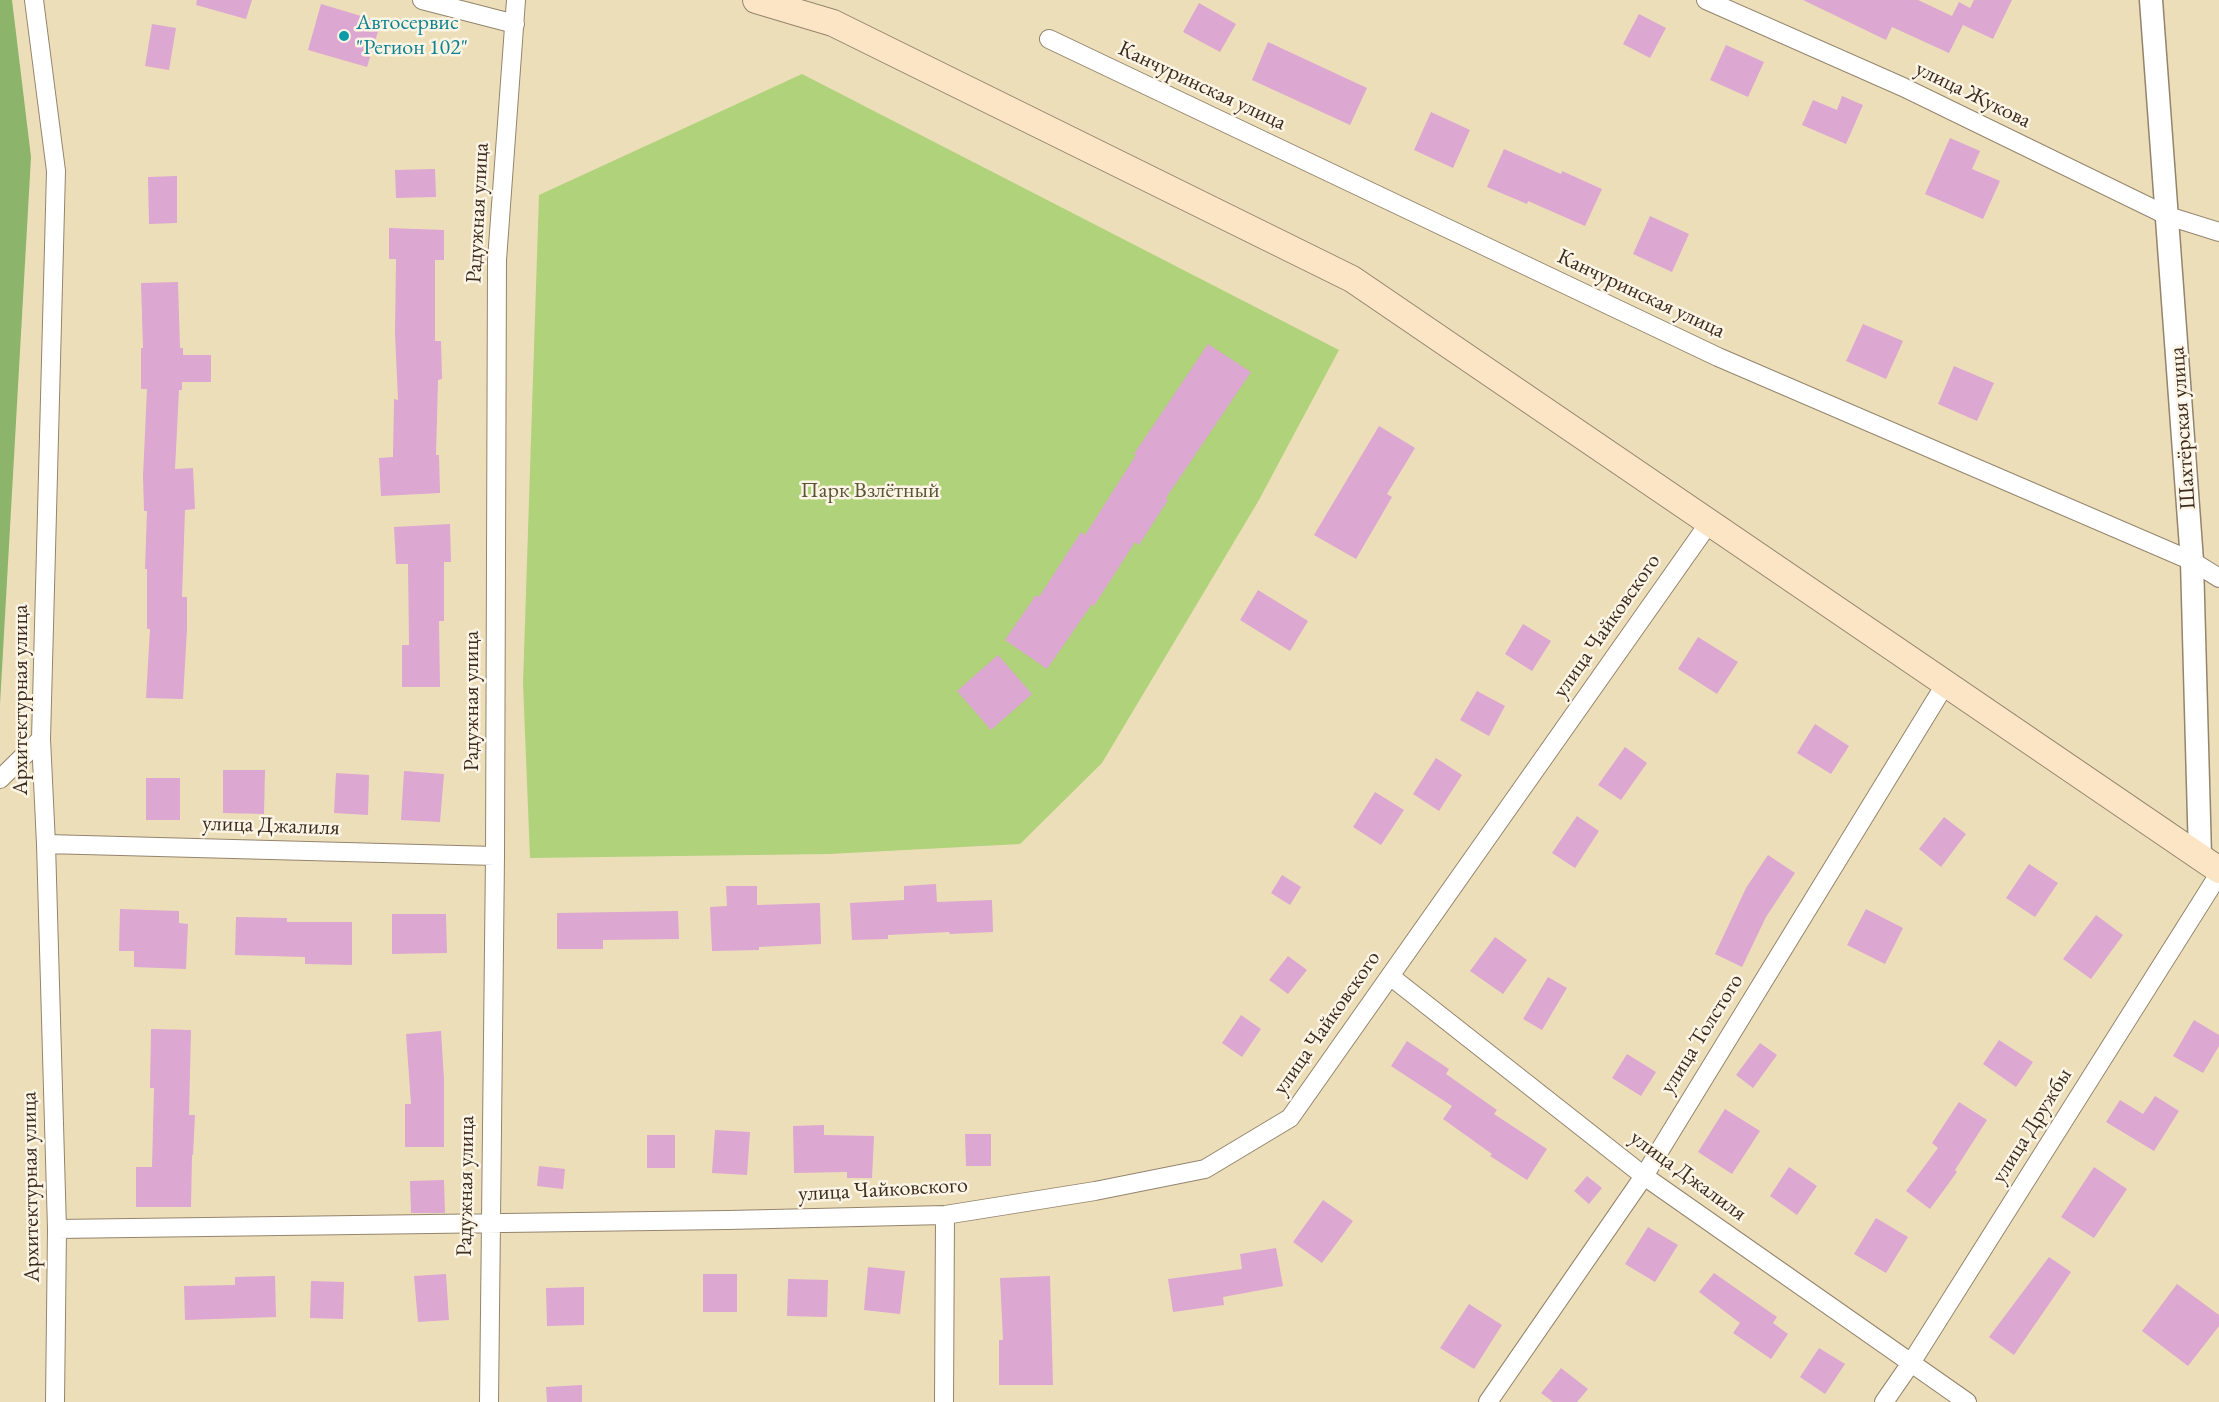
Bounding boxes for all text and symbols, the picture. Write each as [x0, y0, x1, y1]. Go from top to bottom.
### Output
place label: Автосервис "Регион 102" [356, 10, 468, 62]
marker: Автосервис "Регион 102" [337, 29, 351, 43]
street label: Канчуринская улица [1114, 36, 1290, 136]
street label: улица Жукова [1911, 56, 2035, 134]
street label: Радужная улица [461, 142, 495, 284]
street label: Канчуринская улица [1553, 244, 1729, 344]
street label: Шахтёрская улица [2164, 346, 2202, 510]
park label: Парк Взлётный [800, 478, 940, 504]
street label: улица Чайковского [1548, 549, 1666, 703]
street label: Архитектурная улица [8, 605, 34, 795]
street label: Радужная улица [459, 631, 485, 771]
street label: улица Джалиля [202, 810, 340, 842]
street label: улица Чайковского [1268, 946, 1386, 1100]
street label: улица Толстого [1655, 969, 1749, 1099]
street label: улица Дружбы [1986, 1063, 2078, 1189]
street label: Архитектурная улица [16, 1091, 46, 1283]
street label: Радужная улица [452, 1115, 480, 1257]
street label: улица Джалиля [1625, 1125, 1751, 1227]
street label: улица Чайковского [798, 1172, 968, 1208]

